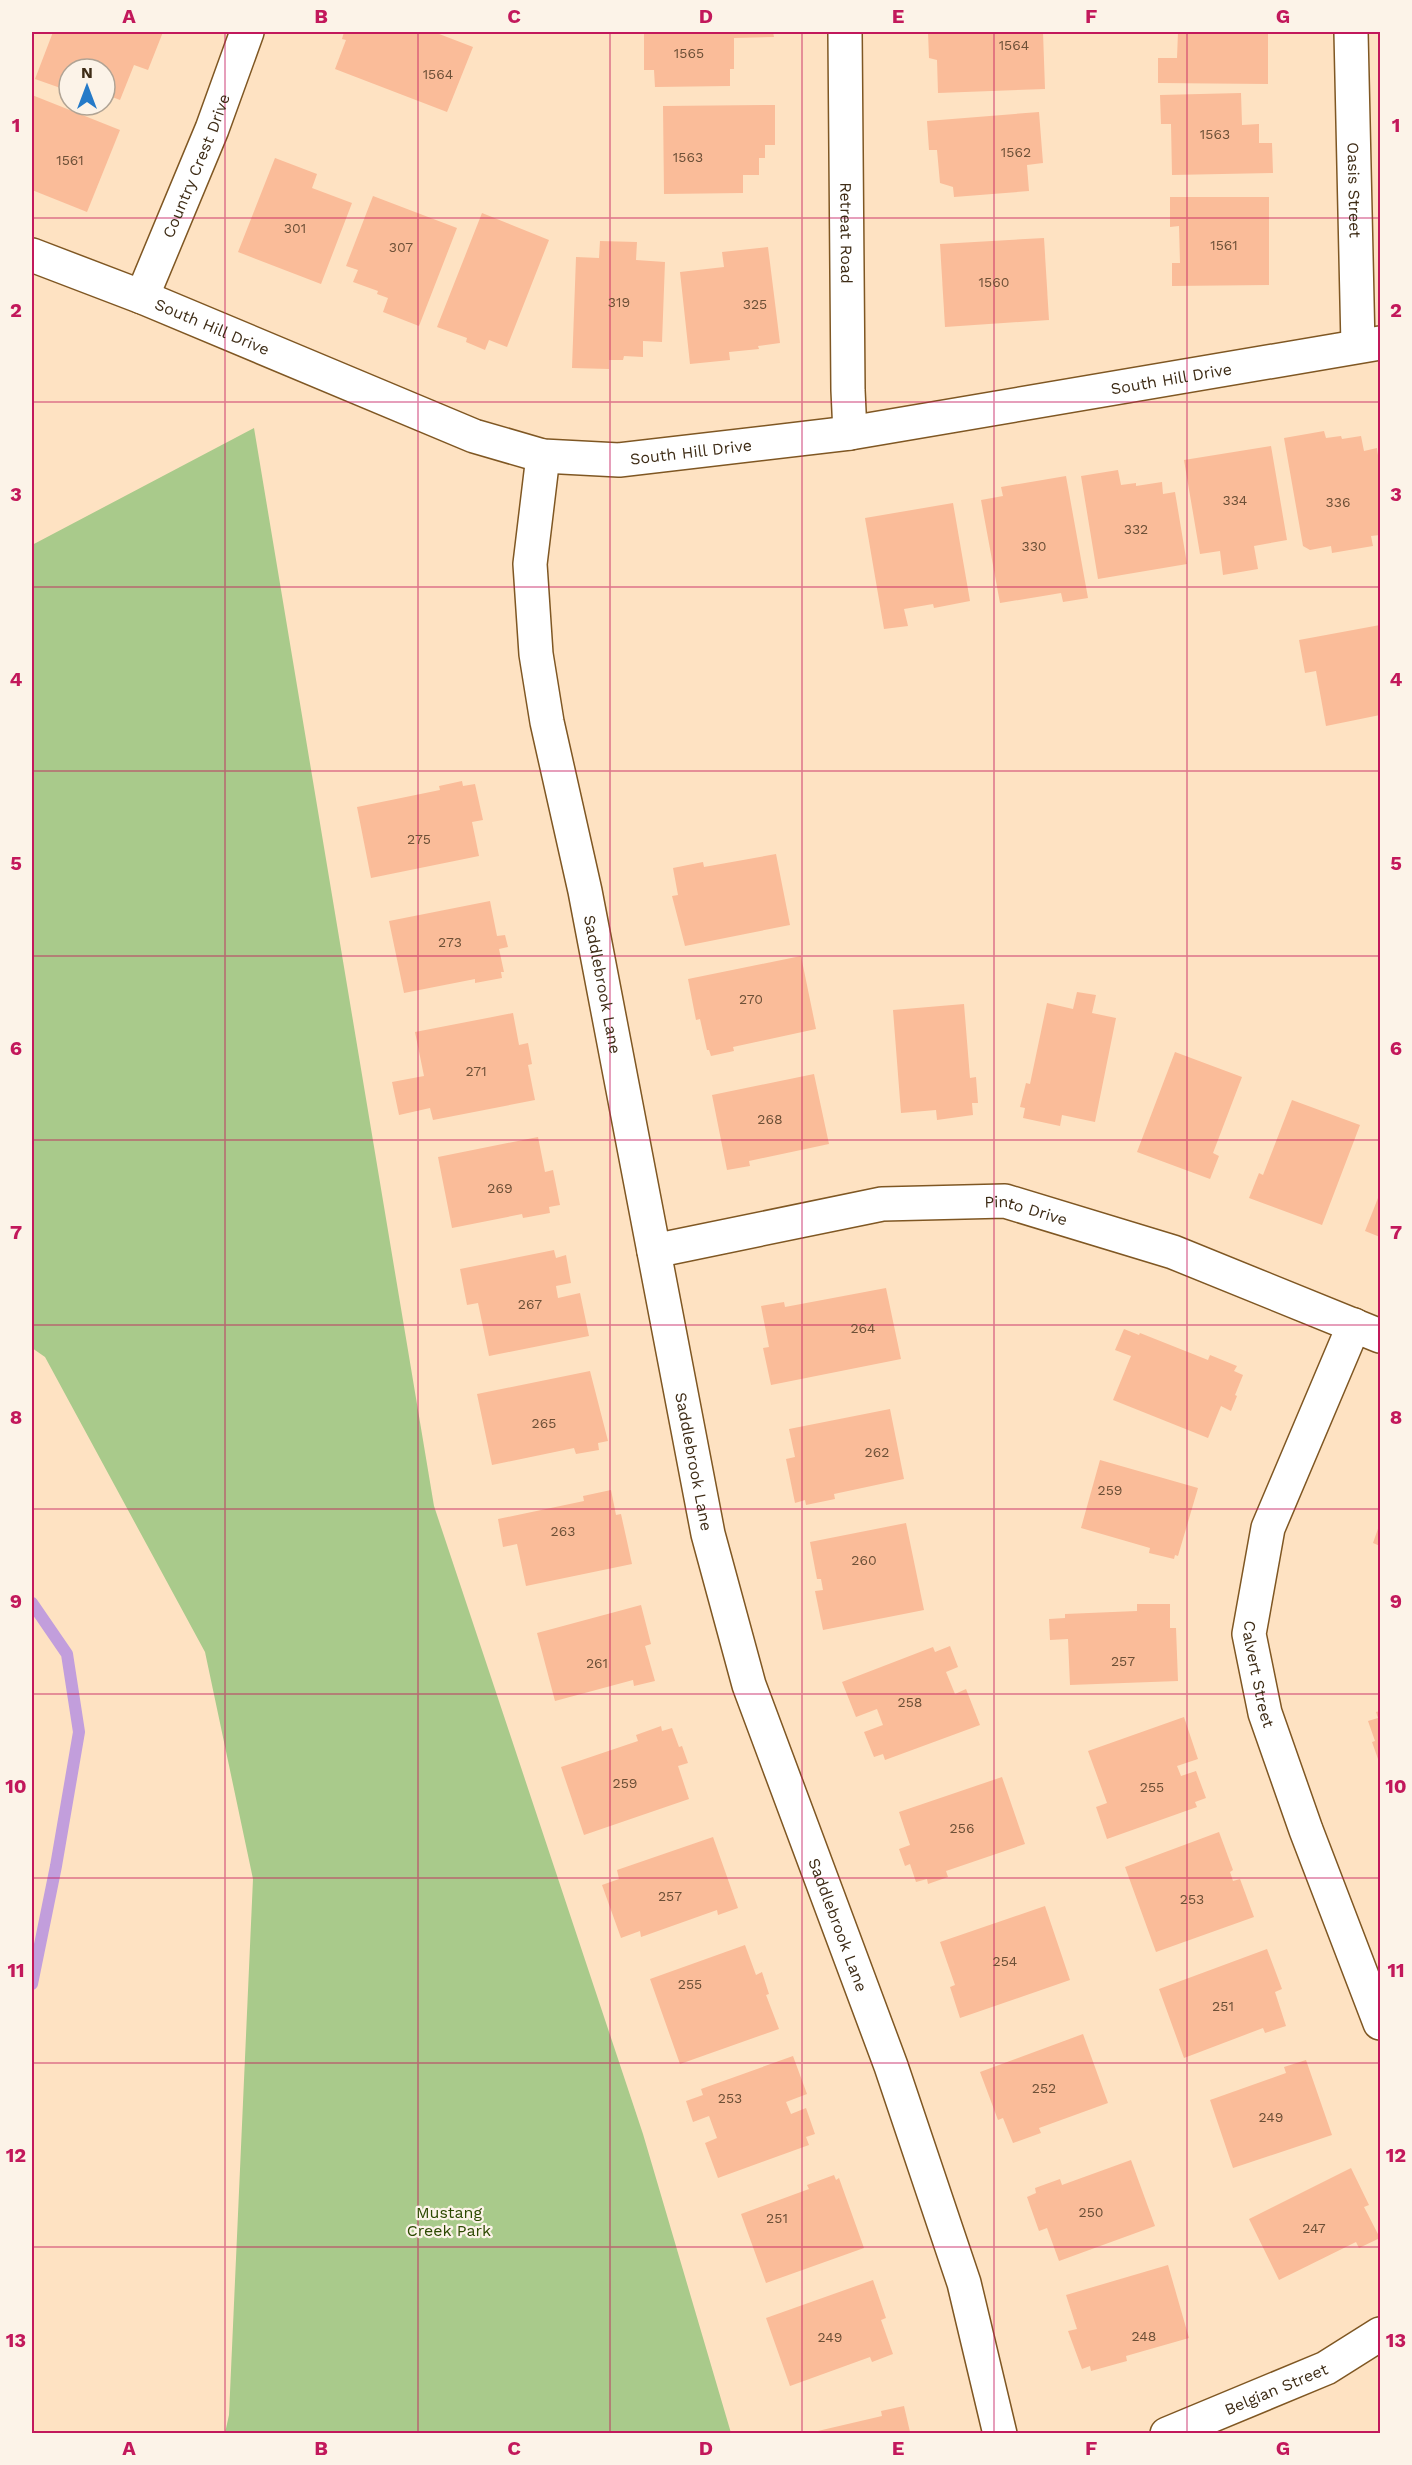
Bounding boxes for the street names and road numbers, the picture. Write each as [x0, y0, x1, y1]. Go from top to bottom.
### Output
street label: Country Crest Drive [158, 91, 233, 241]
street label: Oasis Street [1344, 142, 1365, 238]
street label: Retreat Road [837, 182, 857, 284]
street label: South Hill Drive [152, 294, 272, 359]
street label: South Hill Drive [1109, 359, 1233, 398]
street label: South Hill Drive [629, 435, 753, 468]
street label: Saddlebrook Lane [580, 913, 625, 1055]
street label: Pinto Drive [984, 1191, 1070, 1229]
street label: Saddlebrook Lane [672, 1391, 717, 1533]
street label: Calvert Street [1239, 1619, 1279, 1730]
street label: Saddlebrook Lane [805, 1855, 872, 1994]
street label: Belgian Street [1222, 2359, 1331, 2419]

